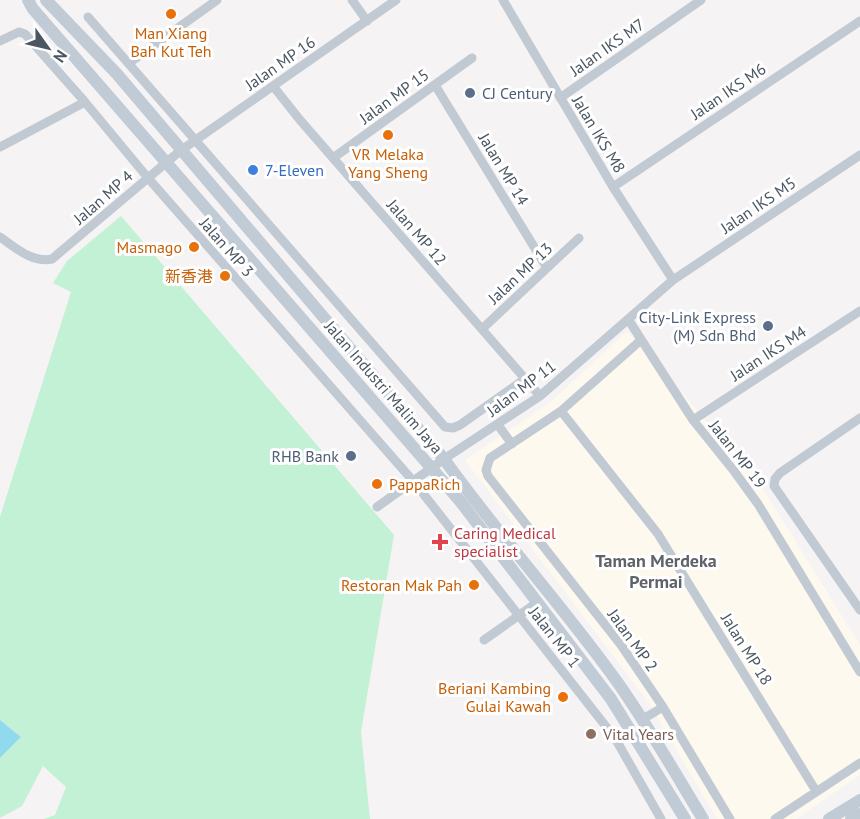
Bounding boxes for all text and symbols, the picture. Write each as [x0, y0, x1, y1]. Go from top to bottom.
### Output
marker: Man Xiang Bah Kut Teh [164, 7, 178, 21]
street label: Jalan IKS M7 [565, 14, 648, 81]
north arrow [18, 18, 78, 78]
place label: Man Xiang Bah Kut Teh [130, 23, 212, 61]
street label: Jalan MP 16 [240, 32, 319, 95]
text: N [49, 46, 72, 66]
street label: Jalan IKS M6 [686, 58, 770, 124]
street label: Jalan MP 15 [355, 64, 433, 128]
place label: CJ Century [482, 83, 553, 103]
marker: CJ Century [463, 86, 477, 100]
street label: Jalan IKS M8 [568, 91, 630, 176]
marker: VR Melaka Yang Sheng [381, 128, 395, 142]
street label: Jalan MP 14 [474, 128, 534, 209]
place label: VR Melaka Yang Sheng [348, 144, 428, 182]
place label: 7-Eleven [265, 160, 324, 180]
marker: 7-Eleven [246, 163, 260, 177]
street label: Jalan MP 4 [68, 166, 137, 229]
street label: Jalan IKS M5 [716, 172, 800, 238]
street label: Jalan MP 12 [382, 194, 451, 269]
street label: Jalan MP 3 [195, 212, 258, 281]
place label: Masmago [117, 237, 182, 257]
street label: Jalan MP 13 [483, 238, 556, 309]
marker: Masmago [187, 240, 201, 254]
place label: 新香港 [165, 266, 213, 286]
marker: 新香港 [218, 269, 232, 283]
place label: City-Link Express (M) Sdn Bhd [639, 307, 756, 345]
street label: Jalan Industri Malim Jaya [320, 316, 447, 458]
marker: City-Link Express (M) Sdn Bhd [761, 319, 775, 333]
street label: Jalan IKS M4 [725, 321, 810, 386]
street label: Jalan MP 11 [482, 356, 559, 421]
street label: Jalan MP 19 [705, 415, 771, 492]
place label: RHB Bank [271, 446, 339, 466]
marker: RHB Bank [344, 449, 358, 463]
place label: PappaRich [389, 474, 460, 494]
marker: PappaRich [370, 477, 384, 491]
place label: Caring Medical specialist [454, 523, 556, 561]
marker: Caring Medical specialist [431, 533, 449, 551]
district label: Taman Merdeka Permai [595, 549, 717, 593]
place label: Restoran Mak Pah [341, 575, 462, 595]
marker: Restoran Mak Pah [467, 578, 481, 592]
street label: Jalan MP 1 [524, 602, 585, 672]
street label: Jalan MP 2 [603, 604, 662, 675]
street label: Jalan MP 18 [717, 609, 777, 689]
place label: Beriani Kambing Gulai Kawah [438, 678, 551, 716]
marker: Beriani Kambing Gulai Kawah [556, 690, 570, 704]
place label: Vital Years [602, 724, 674, 744]
marker: Vital Years [584, 727, 598, 741]

